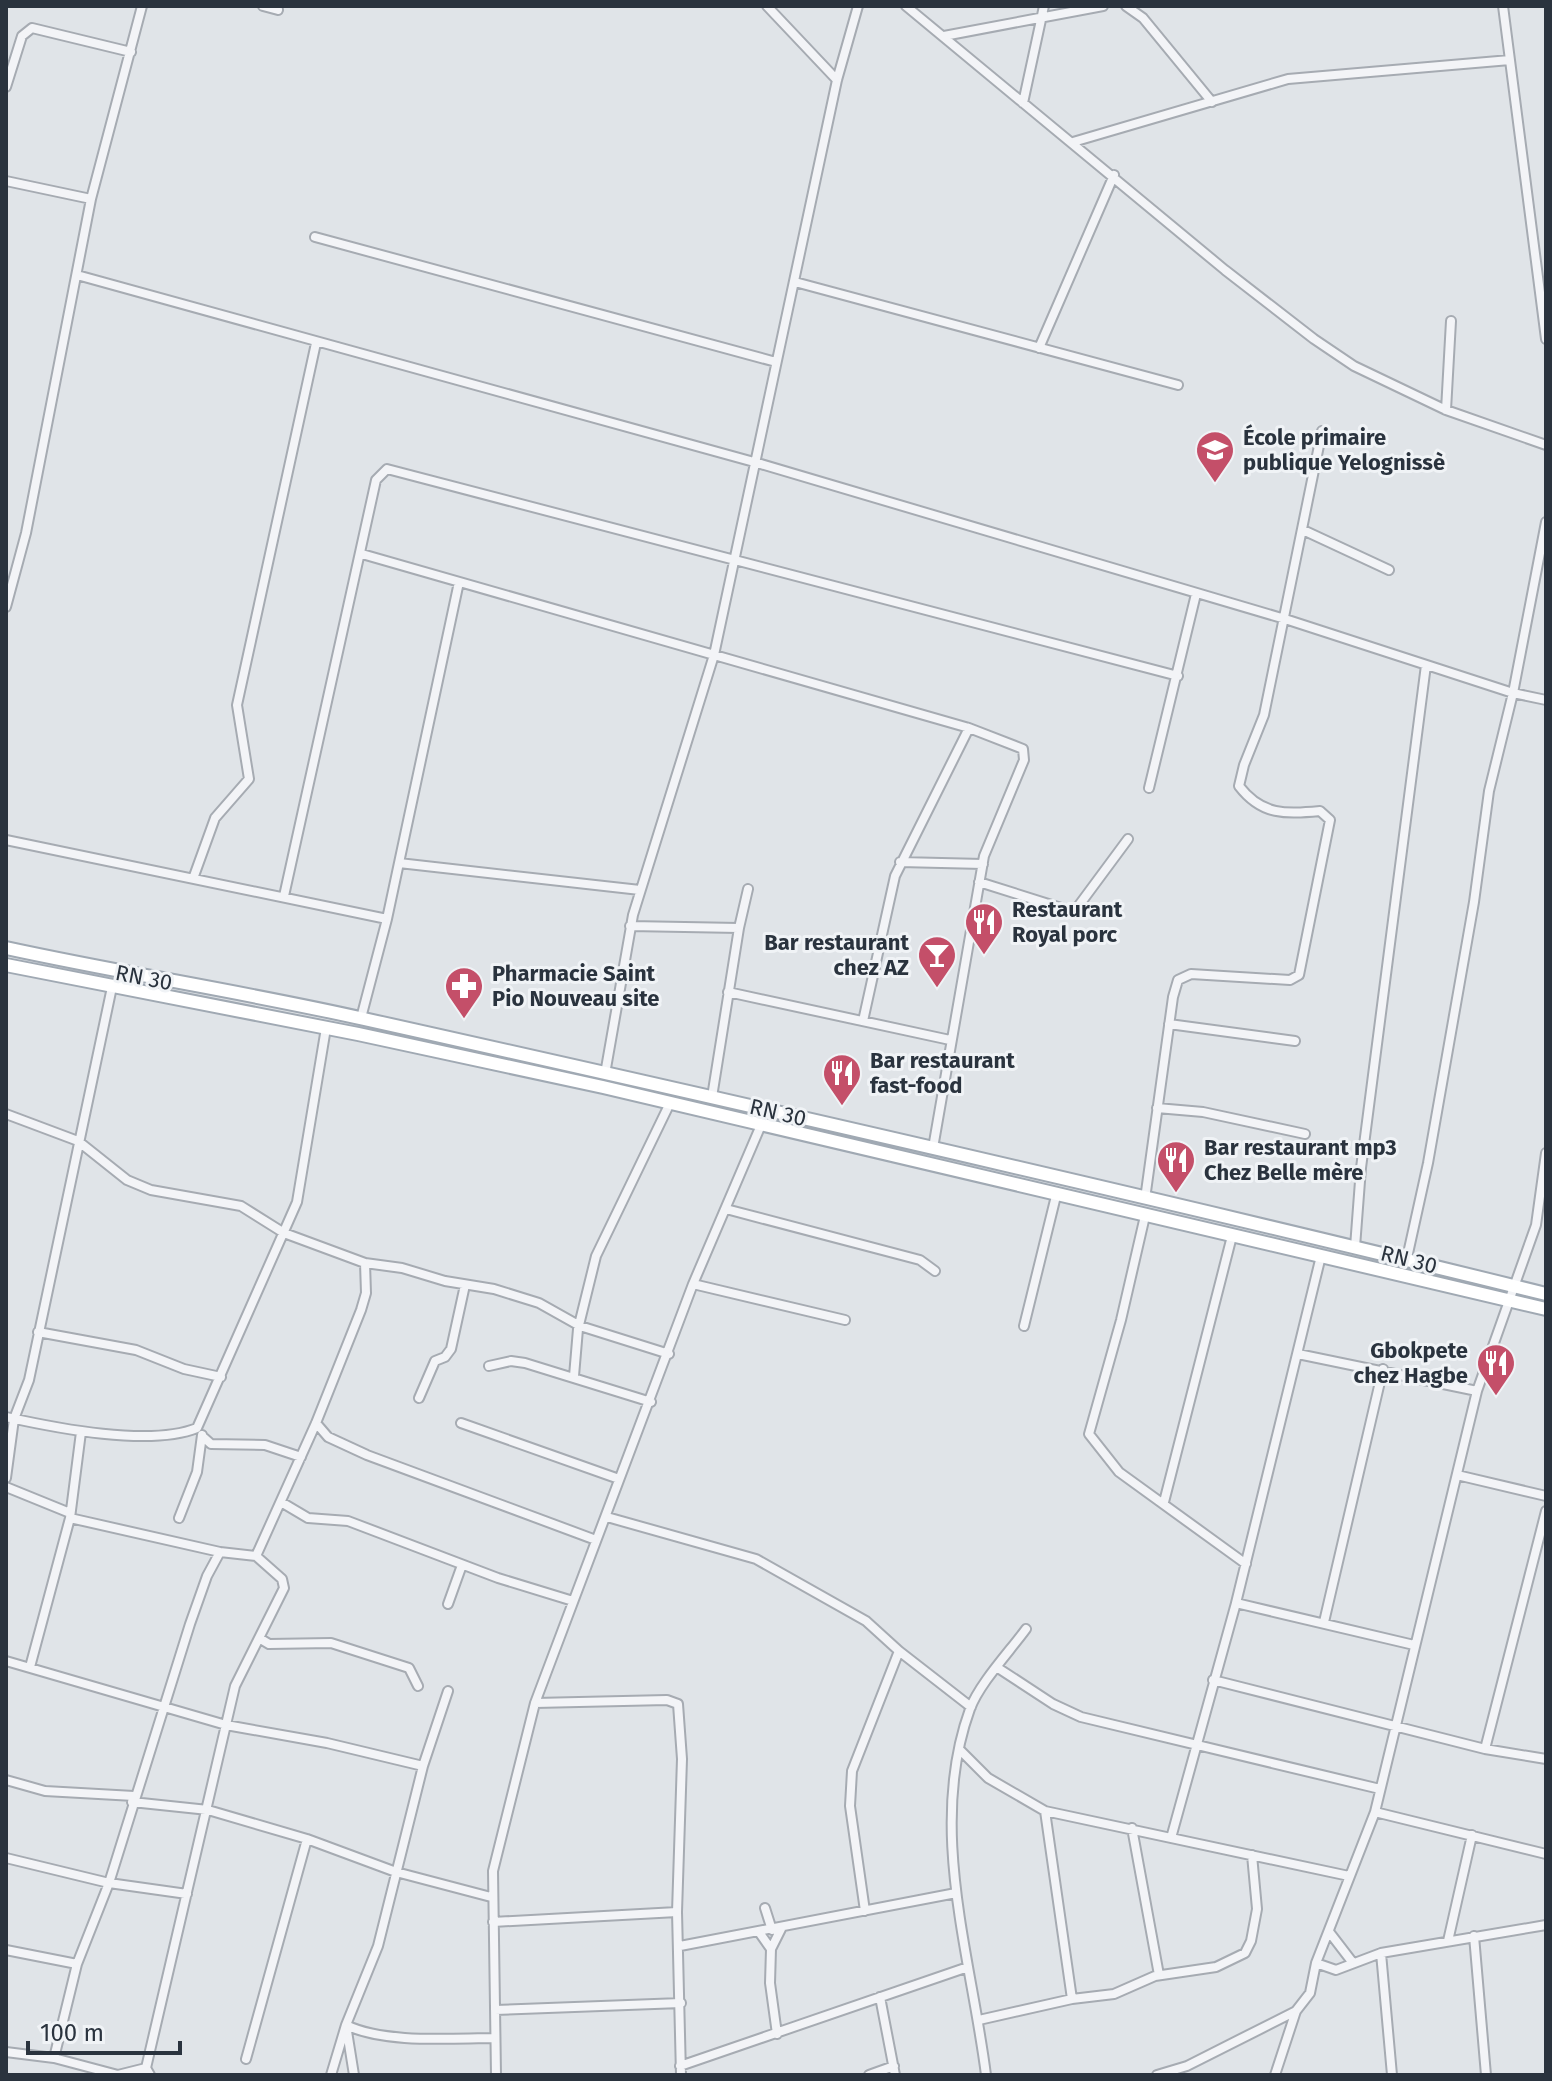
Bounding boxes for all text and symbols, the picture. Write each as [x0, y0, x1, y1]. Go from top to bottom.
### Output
place label: École primaire publique Yelognissè [1243, 424, 1445, 476]
school or university icon: École primaire publique Yelognissè [1194, 429, 1236, 484]
place label: Restaurant Royal porc [1012, 896, 1123, 948]
restaurant icon: Restaurant Royal porc [963, 901, 1005, 956]
place label: Bar restaurant chez AZ [764, 929, 910, 981]
bar icon: Bar restaurant chez AZ [916, 934, 958, 989]
street label: RN 30 [113, 959, 175, 996]
place label: Pharmacie Saint Pio Nouveau site [492, 960, 659, 1012]
pharmacy icon: Pharmacie Saint Pio Nouveau site [443, 965, 485, 1020]
place label: Bar restaurant fast-food [870, 1047, 1015, 1099]
restaurant icon: Bar restaurant fast-food [821, 1052, 863, 1107]
street label: RN 30 [747, 1093, 809, 1132]
place label: Bar restaurant mp3 Chez Belle mère [1204, 1134, 1397, 1186]
restaurant icon: Bar restaurant mp3 Chez Belle mère [1155, 1139, 1197, 1194]
street label: RN 30 [1378, 1239, 1440, 1280]
place label: Gbokpete chez Hagbe [1354, 1337, 1468, 1389]
restaurant icon: Gbokpete chez Hagbe [1475, 1342, 1517, 1397]
scale bar [28, 2005, 180, 2055]
text: 100 m [40, 2019, 104, 2047]

